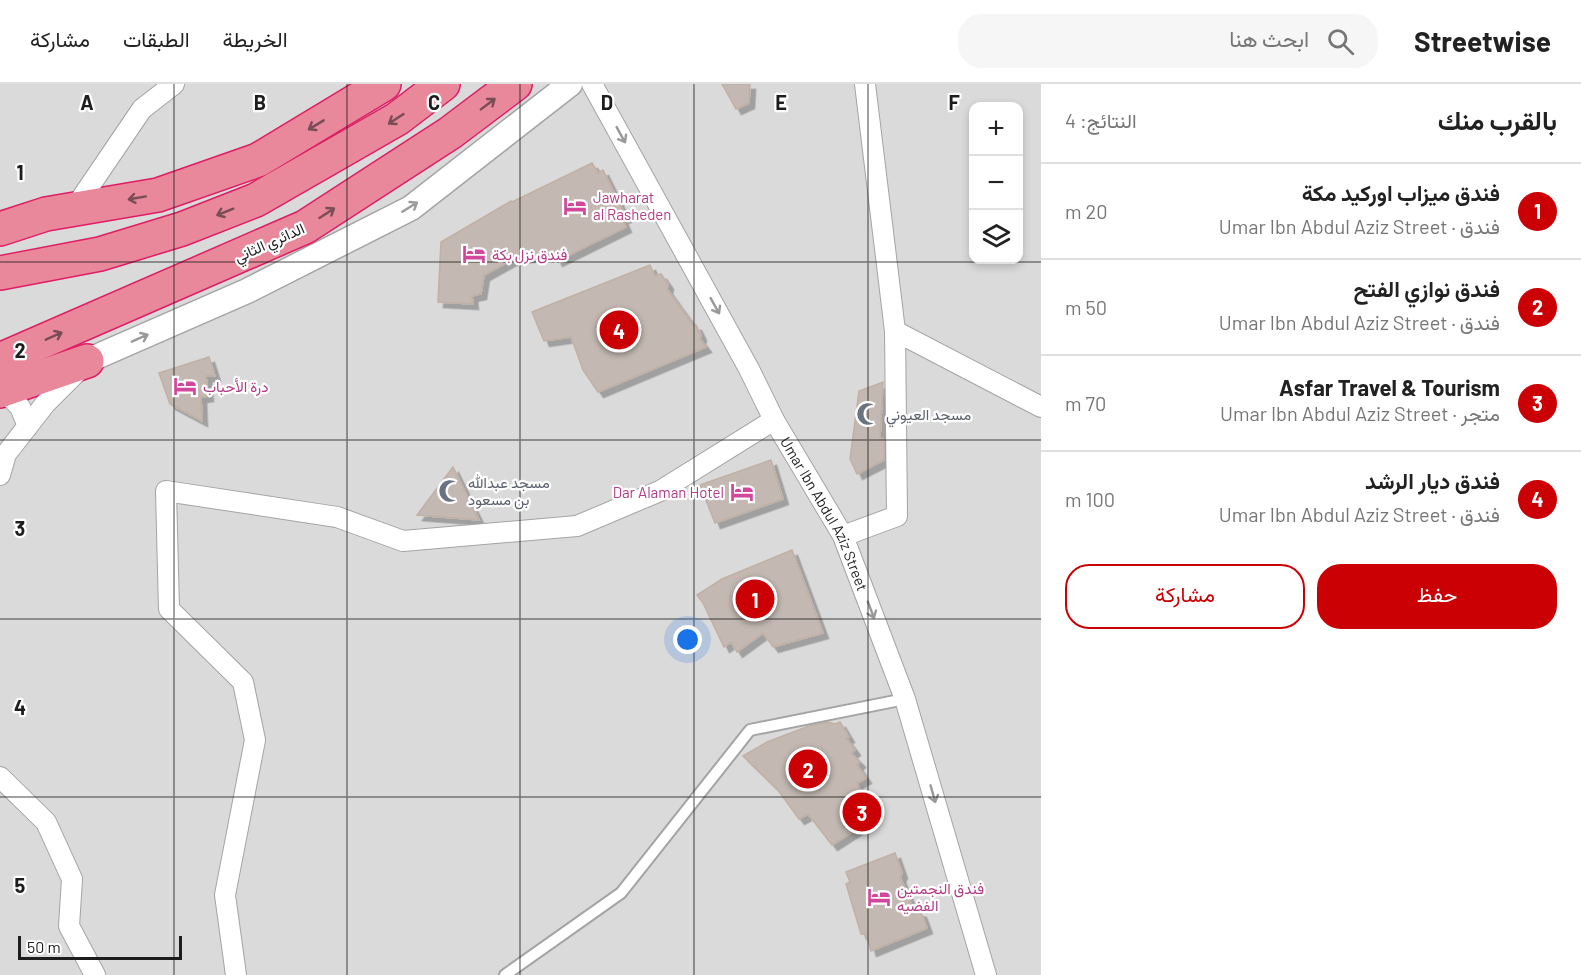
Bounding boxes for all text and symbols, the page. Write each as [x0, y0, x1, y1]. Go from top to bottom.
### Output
search box [958, 14, 1378, 68]
text: Streetwise [1414, 24, 1551, 58]
text: ابحث هنا [1229, 25, 1309, 51]
icon: search [1324, 25, 1357, 58]
text: مشاركة [30, 26, 90, 51]
text: الطبقات [123, 26, 190, 51]
text: الخريطة [223, 26, 288, 51]
text: A [80, 90, 94, 114]
text: B [254, 90, 266, 114]
text: C [428, 90, 440, 114]
text: D [601, 90, 613, 114]
text: E [775, 90, 787, 114]
text: F [948, 90, 960, 114]
one-way arrow [480, 98, 496, 110]
map controls [969, 102, 1023, 264]
button: + [969, 102, 1023, 156]
text: بالقرب منك [1438, 104, 1557, 135]
text: النتائج: 4 [1065, 108, 1137, 132]
one-way arrow [388, 113, 405, 125]
one-way arrow [308, 120, 325, 132]
one-way arrow [615, 126, 627, 143]
button: − [969, 156, 1023, 210]
text: 1 [16, 160, 24, 184]
text: فندق ميزاب اوركيد مكة [1302, 179, 1500, 205]
place label: Jawharat al Rasheden [593, 188, 671, 223]
one-way arrow [127, 193, 147, 204]
hotel icon: Jawharat al Rasheden [562, 193, 588, 219]
text: 20 m [1065, 199, 1108, 223]
text: 1 [1534, 199, 1541, 223]
one-way arrow [401, 200, 418, 212]
one-way arrow [216, 207, 235, 218]
one-way arrow [318, 207, 335, 219]
button: layers [969, 210, 1023, 264]
text: فندق · Umar Ibn Abdul Aziz Street [1219, 214, 1500, 238]
street label: الدائري الثاني [231, 219, 309, 270]
hotel icon: فندق نزل بكة [461, 241, 487, 267]
place label: فندق نزل بكة [492, 245, 568, 264]
text: فندق نوازي الفتح [1353, 275, 1500, 301]
text: 50 m [1065, 295, 1107, 319]
text: 2 [1532, 295, 1543, 319]
one-way arrow [709, 297, 721, 314]
pin: 4 [600, 308, 638, 352]
text: فندق · Umar Ibn Abdul Aziz Street [1219, 310, 1500, 334]
one-way arrow [44, 330, 62, 342]
one-way arrow [131, 331, 149, 343]
text: 2 [14, 338, 26, 362]
hotel icon: درة الأحباب [172, 373, 198, 399]
text: Asfar Travel & Tourism [1279, 374, 1500, 400]
place label: درة الأحباب [203, 377, 268, 396]
text: 70 m [1065, 391, 1106, 415]
text: 3 [1532, 391, 1543, 415]
mosque icon: مسجد العيوني [855, 401, 881, 427]
text: متجر · Umar Ibn Abdul Aziz Street [1220, 401, 1500, 425]
place label: مسجد العيوني [886, 405, 971, 428]
street label: Umar Ibn Abdul Aziz Street [777, 433, 872, 593]
text: فندق ديار الرشد [1365, 467, 1500, 493]
place label: مسجد عبدالله بن مسعود [468, 473, 550, 510]
mosque icon: مسجد عبدالله بن مسعود [437, 478, 463, 504]
hotel icon: Dar Alaman Hotel [729, 479, 755, 505]
place label: Dar Alaman Hotel [613, 483, 724, 501]
text: 100 m [1065, 487, 1115, 511]
text: 4 [1531, 487, 1544, 511]
text: فندق · Umar Ibn Abdul Aziz Street [1219, 502, 1500, 526]
text: 3 [15, 516, 25, 540]
button: مشاركة [1065, 564, 1305, 629]
button: حفظ [1317, 564, 1557, 629]
pin: 1 [736, 576, 774, 622]
one-way arrow [866, 600, 877, 618]
your location [673, 625, 702, 654]
text: 4 [14, 695, 26, 719]
pin: 2 [788, 746, 828, 792]
one-way arrow [928, 784, 939, 803]
pin: 3 [842, 790, 882, 834]
text: 5 [15, 873, 26, 897]
place label: فندق النجمتين الفضيه [897, 879, 984, 915]
hotel icon: فندق النجمتين الفضيه [866, 884, 892, 910]
scale bar [18, 933, 182, 960]
text: 50 m [27, 937, 61, 956]

